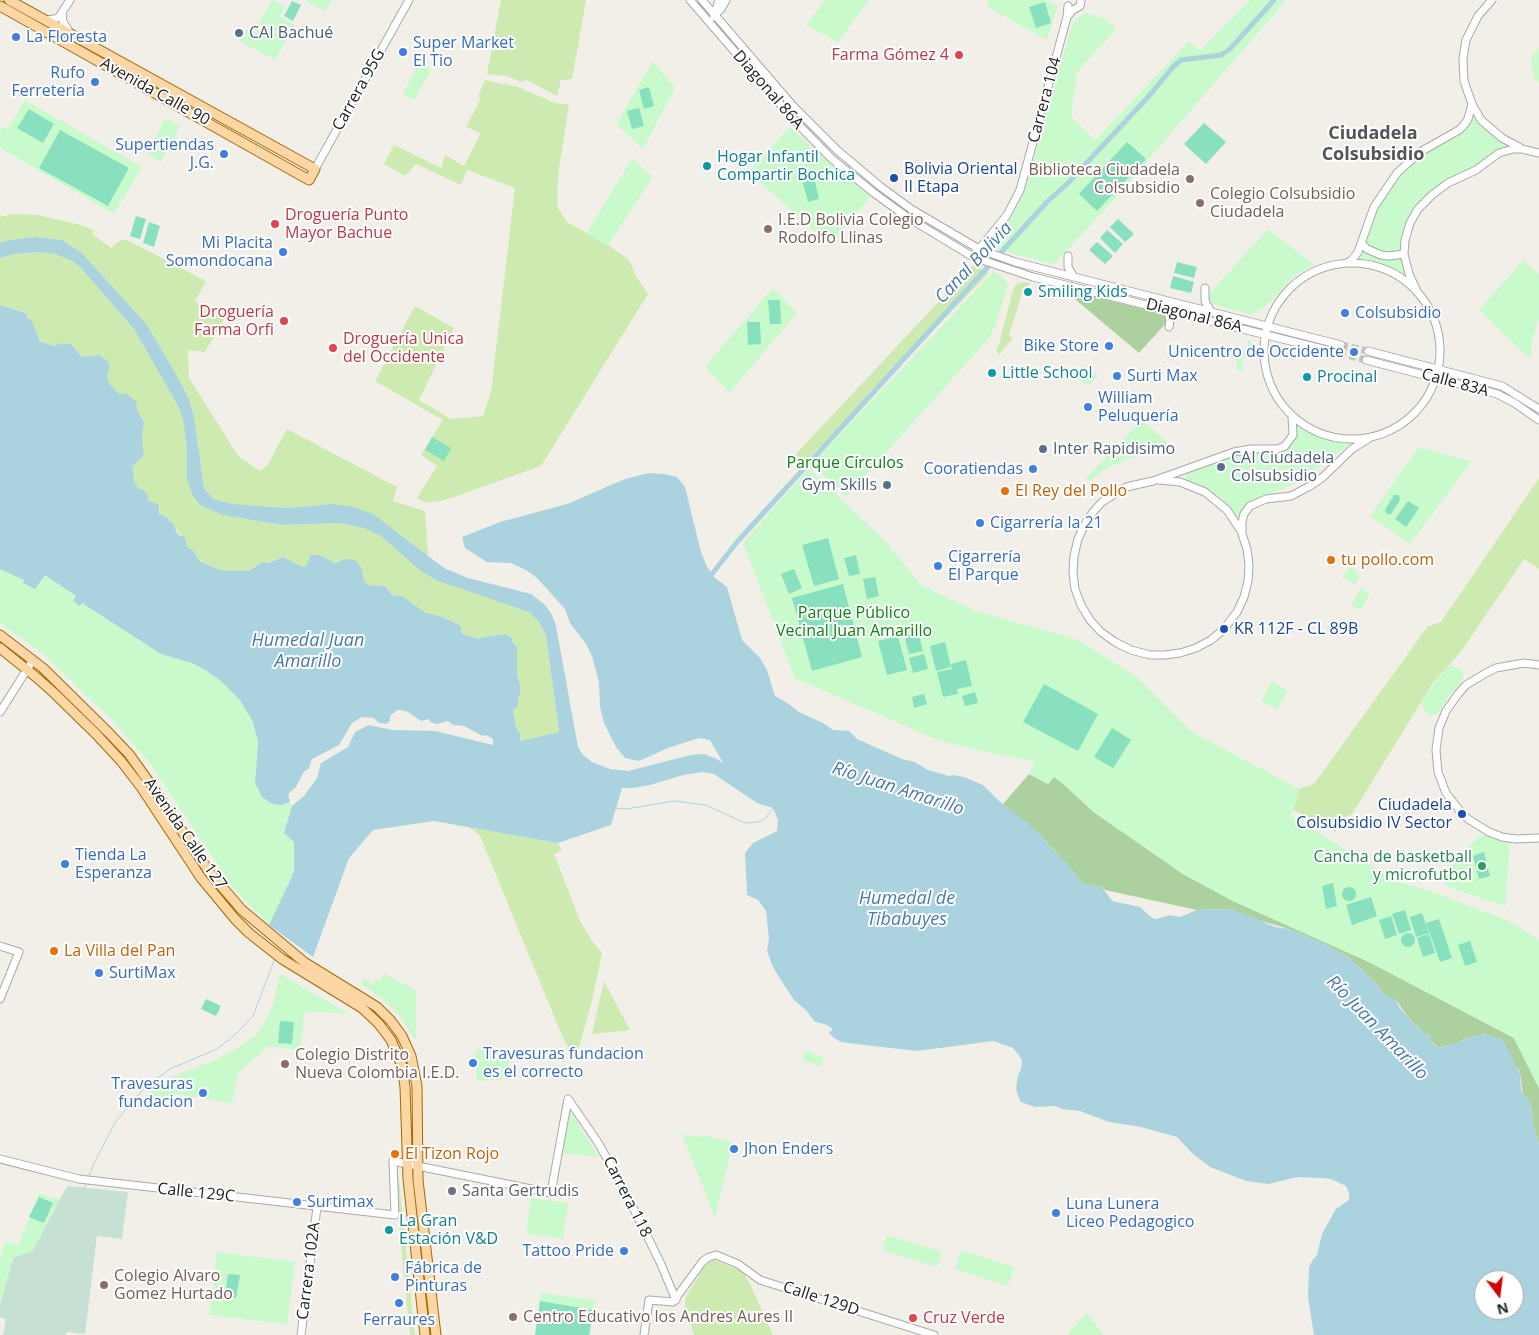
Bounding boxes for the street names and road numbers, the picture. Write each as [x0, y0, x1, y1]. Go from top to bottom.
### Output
street label: Carrera 95G [329, 46, 389, 134]
street label: Diagonal 86A [729, 47, 807, 133]
street label: Avenida Calle 90 [97, 54, 213, 130]
street label: Carrera 104 [1024, 55, 1066, 145]
street label: Diagonal 86A [1144, 295, 1244, 337]
street label: Calle 83A [1419, 365, 1491, 401]
street label: Avenida Calle 127 [139, 775, 231, 893]
street label: Carrera 118 [598, 1153, 656, 1241]
street label: Calle 129C [156, 1179, 236, 1207]
street label: Carrera 102A [293, 1221, 325, 1321]
street label: Calle 129D [780, 1278, 862, 1320]

